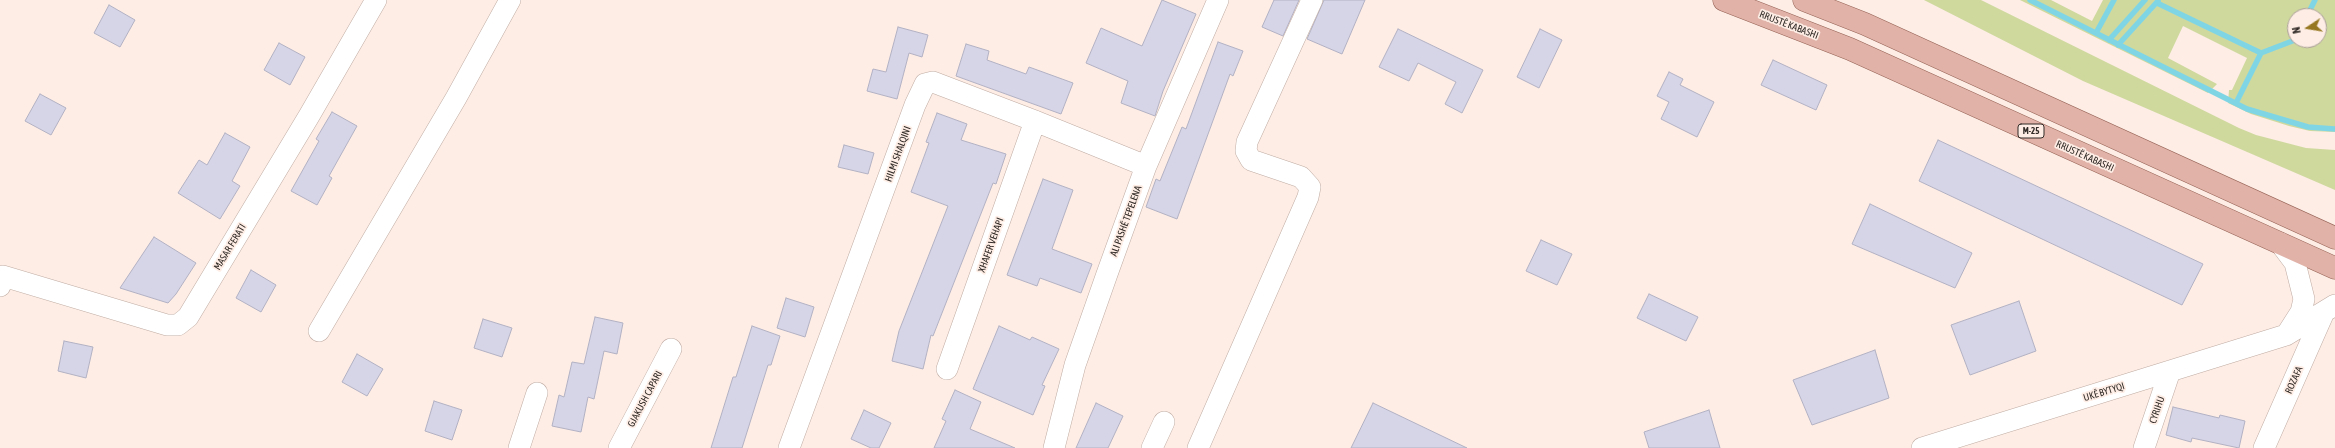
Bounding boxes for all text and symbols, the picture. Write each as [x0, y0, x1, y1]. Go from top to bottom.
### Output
street label: RRUSTË KABASHI [1758, 8, 1820, 42]
north arrow [2287, 8, 2327, 48]
text: N [2290, 26, 2303, 35]
road number: M-25 [2018, 124, 2044, 138]
street label: HILMI SHALQINI [882, 125, 914, 183]
street label: RRUSTË KABASHI [2054, 138, 2116, 174]
street label: ALI PASHË TEPELENA [1108, 184, 1144, 258]
street label: XHAFER VEHAPI [976, 216, 1006, 274]
street label: MASAR FERATI [212, 222, 248, 272]
street label: ROZAFA [2283, 364, 2305, 396]
street label: GJAKUSH CAPARI [625, 369, 665, 429]
street label: UKË BYTYQI [2082, 380, 2126, 404]
street label: CYRIHU [2147, 395, 2167, 425]

